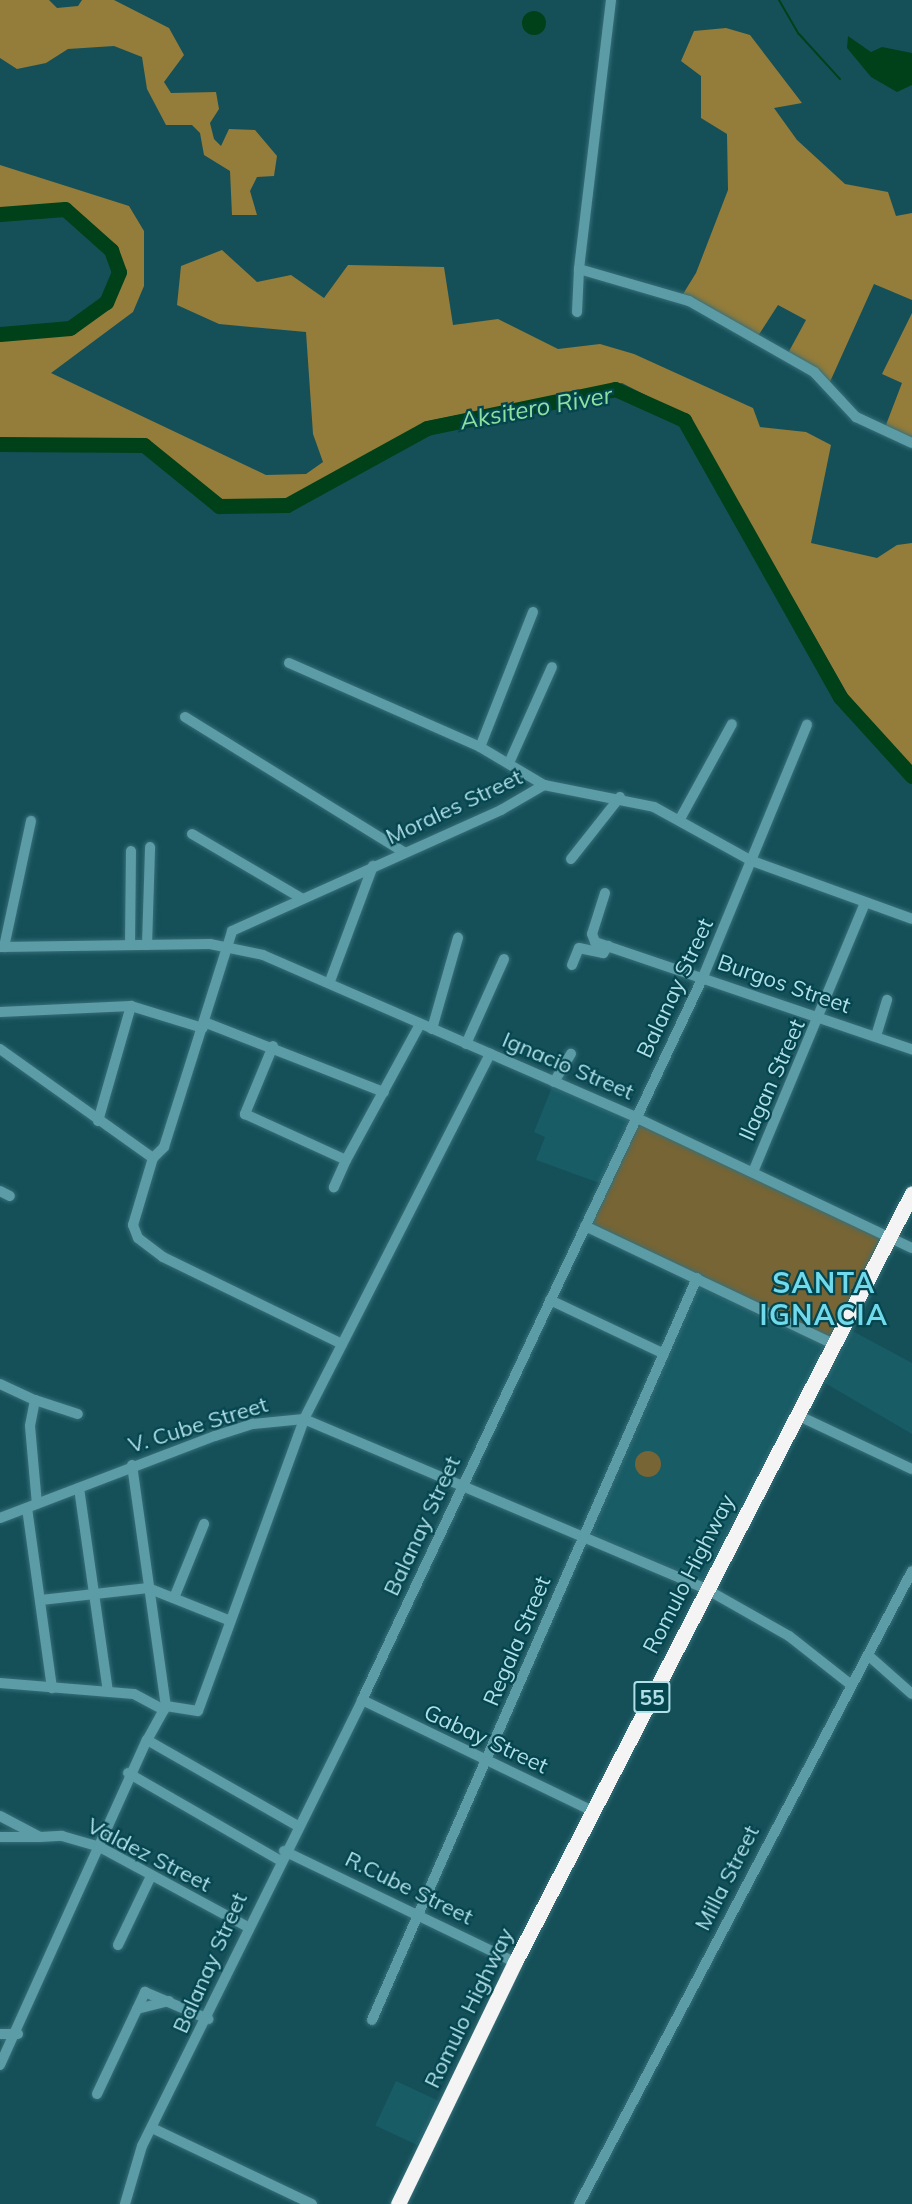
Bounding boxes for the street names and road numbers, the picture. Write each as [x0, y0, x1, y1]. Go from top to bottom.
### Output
street label: Morales Street [382, 764, 526, 850]
street label: Balanay Street [631, 914, 719, 1062]
street label: Burgos Street [714, 949, 854, 1019]
street label: Ilagan Street [733, 1015, 811, 1145]
street label: Ignacio Street [498, 1026, 638, 1106]
street label: V. Cube Street [125, 1391, 271, 1459]
street label: Balanay Street [378, 1452, 466, 1600]
street label: Romulo Highway [638, 1490, 740, 1658]
street label: Regala Street [478, 1572, 556, 1710]
road number: 55 [632, 1679, 672, 1715]
street label: Gabay Street [420, 1699, 552, 1779]
street label: Valdez Street [83, 1812, 215, 1898]
street label: Milla Street [689, 1821, 765, 1935]
street label: R.Cube Street [341, 1846, 477, 1930]
street label: Balanay Street [167, 1889, 253, 2037]
street label: Romulo Highway [419, 1924, 519, 2092]

